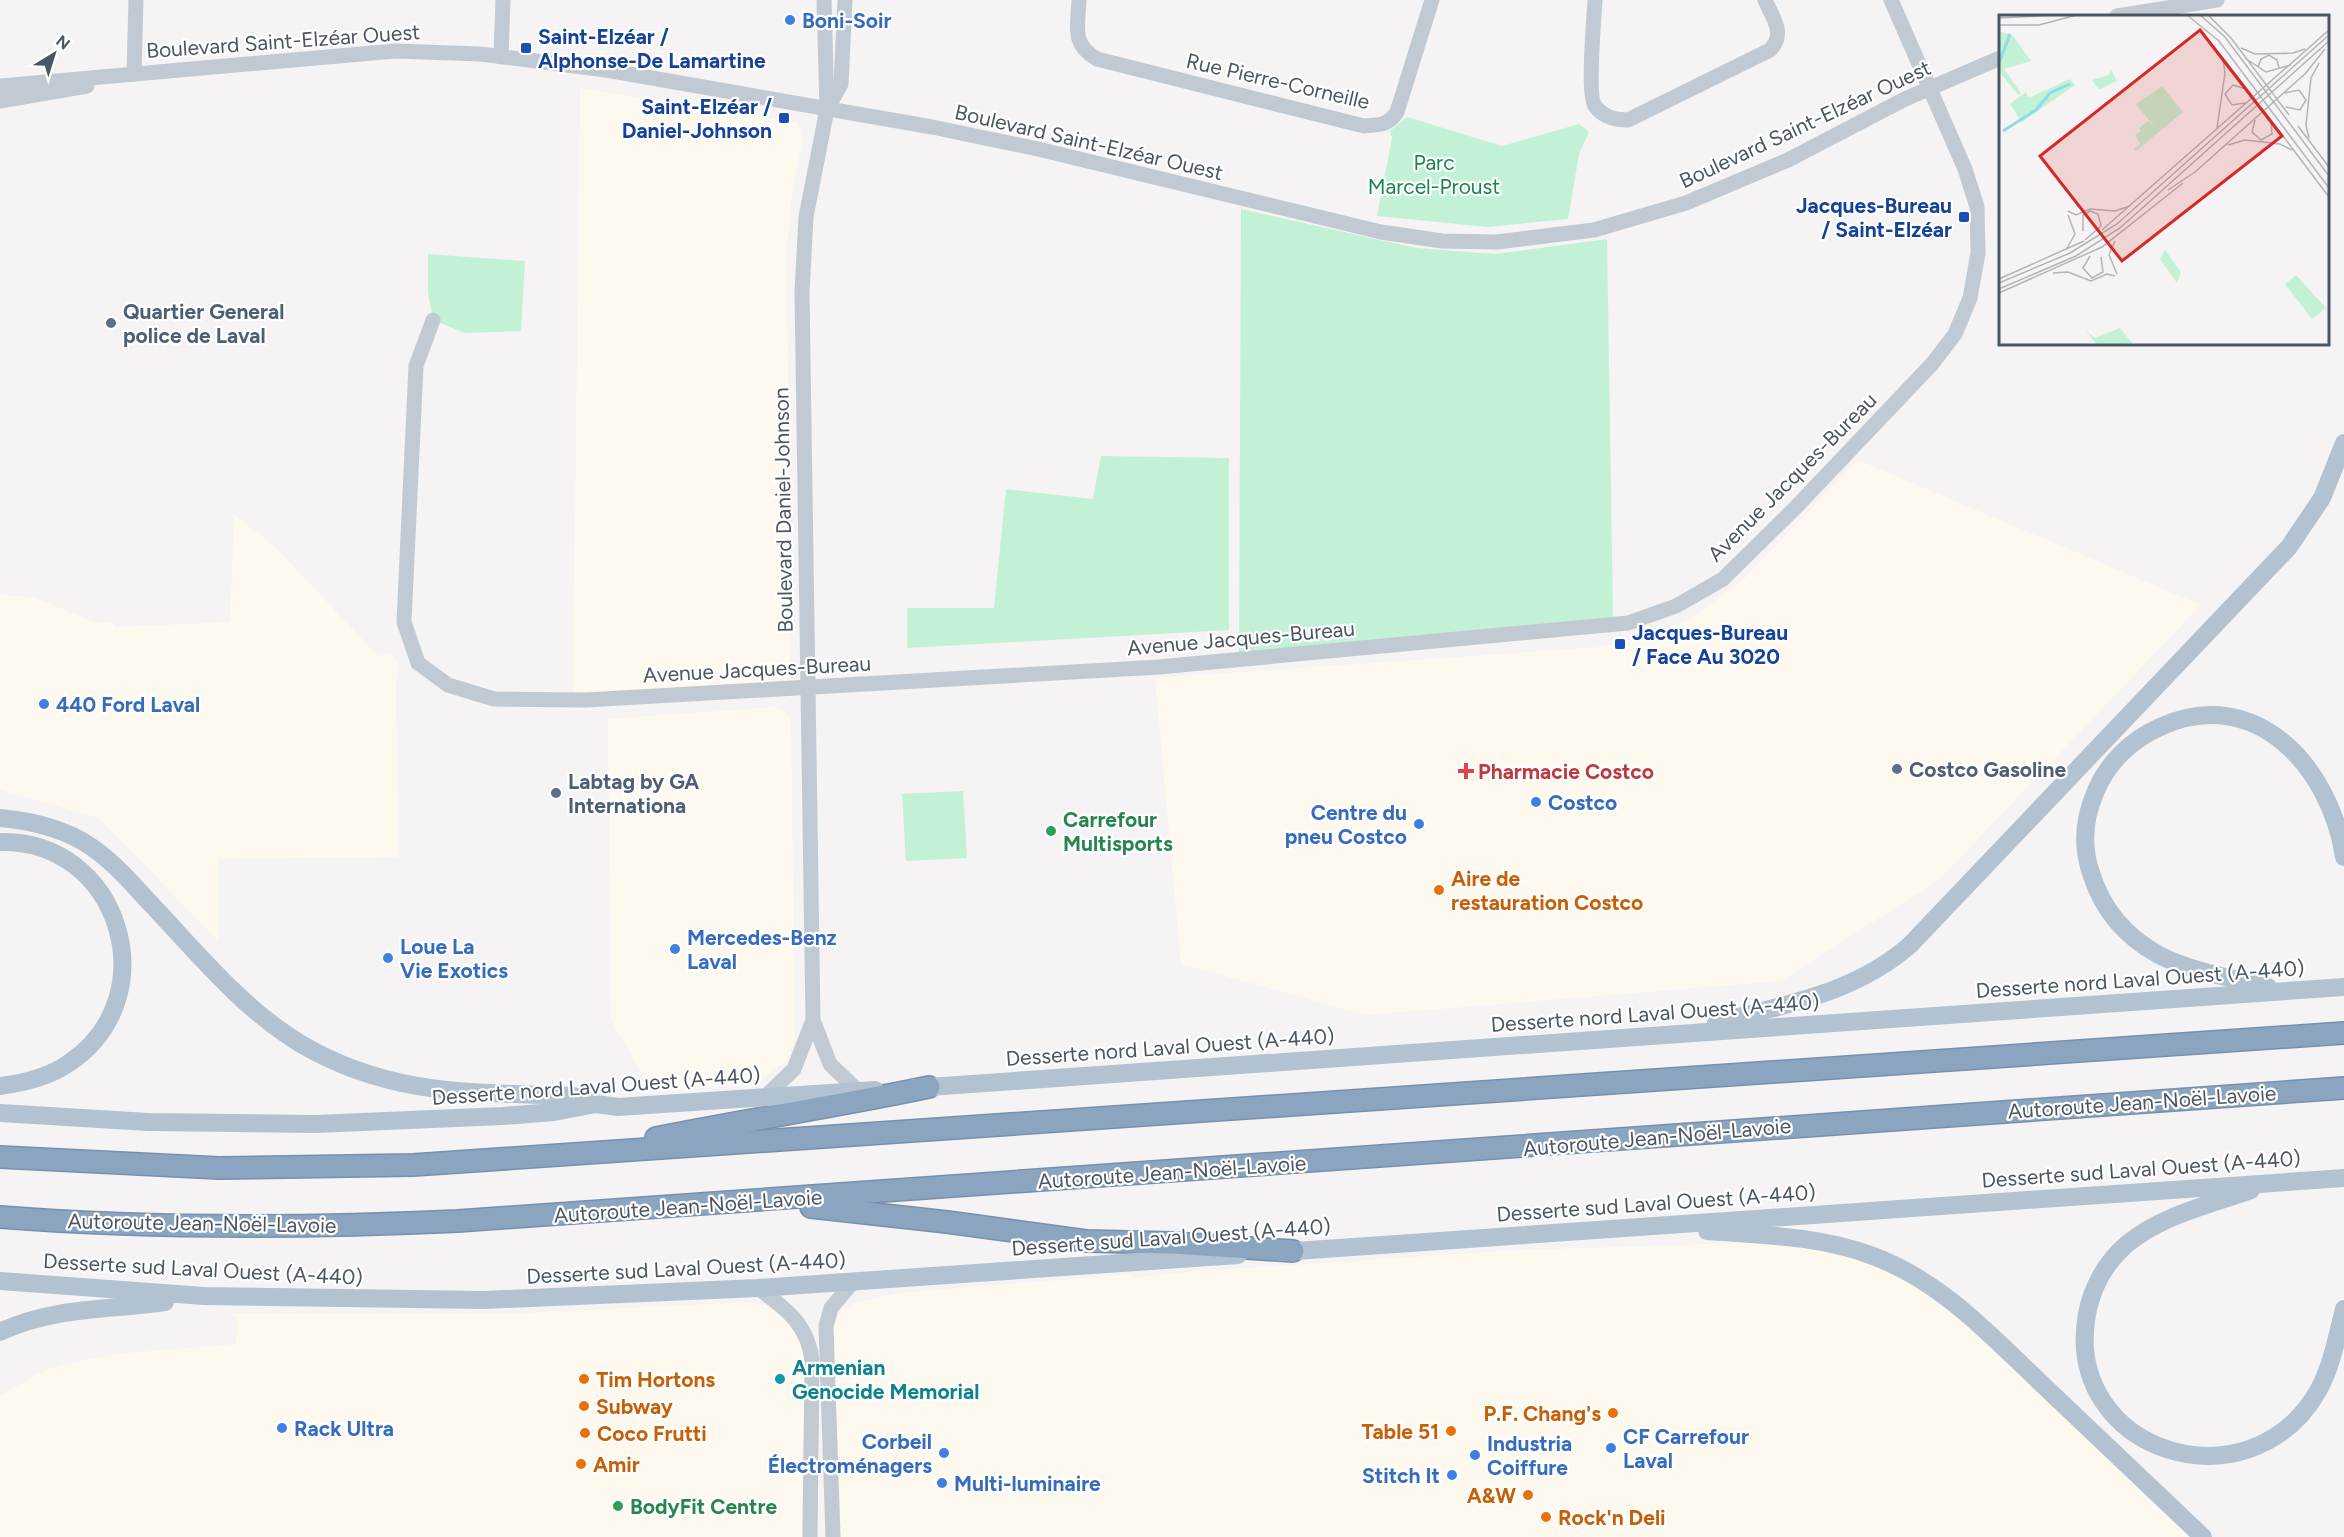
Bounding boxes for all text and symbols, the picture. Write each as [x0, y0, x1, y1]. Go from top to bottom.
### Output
place label: Boni-Soir [802, 8, 892, 33]
marker: Boni-Soir [783, 13, 797, 27]
inset map [1999, 15, 2329, 345]
street label: Boulevard Saint-Elzéar Ouest [145, 19, 421, 63]
north arrow [24, 24, 84, 84]
place label: Saint-Elzéar / Alphonse-De Lamartine [538, 24, 766, 73]
text: N [52, 31, 74, 54]
marker: Saint-Elzéar / Alphonse-De Lamartine [519, 41, 533, 55]
street label: Rue Pierre-Corneille [1184, 48, 1372, 114]
street label: Boulevard Saint-Elzéar Ouest [1675, 55, 1935, 193]
place label: Saint-Elzéar / Daniel-Johnson [622, 94, 772, 143]
street label: Boulevard Saint-Elzéar Ouest [952, 99, 1226, 185]
marker: Saint-Elzéar / Daniel-Johnson [777, 111, 791, 125]
park label: Parc Marcel-Proust [1368, 150, 1500, 199]
place label: Jacques-Bureau / Saint-Elzéar [1796, 193, 1952, 242]
marker: Jacques-Bureau / Saint-Elzéar [1957, 210, 1971, 224]
place label: Quartier General police de Laval [123, 299, 284, 348]
marker: Quartier General police de Laval [104, 316, 118, 330]
street label: Boulevard Daniel-Johnson [768, 387, 798, 633]
street label: Avenue Jacques-Bureau [1702, 387, 1882, 567]
street label: Avenue Jacques-Bureau [1126, 616, 1356, 660]
place label: Jacques-Bureau / Face Au 3020 [1632, 620, 1788, 669]
marker: Jacques-Bureau / Face Au 3020 [1613, 637, 1627, 651]
street label: Avenue Jacques-Bureau [642, 651, 872, 687]
place label: 440 Ford Laval [56, 692, 200, 717]
marker: 440 Ford Laval [37, 697, 51, 711]
place label: Costco Gasoline [1909, 757, 2067, 782]
place label: Pharmacie Costco [1478, 759, 1654, 784]
marker: Costco Gasoline [1890, 762, 1904, 776]
marker: Pharmacie Costco [1459, 764, 1473, 778]
place label: Labtag by GA Internationa [568, 769, 699, 818]
marker: Labtag by GA Internationa [549, 786, 563, 800]
place label: Costco [1548, 790, 1617, 815]
marker: Costco [1529, 795, 1543, 809]
place label: Centre du pneu Costco [1285, 800, 1407, 849]
place label: Carrefour Multisports [1063, 807, 1173, 856]
marker: Centre du pneu Costco [1412, 817, 1426, 831]
marker: Carrefour Multisports [1044, 824, 1058, 838]
place label: Aire de restauration Costco [1451, 866, 1643, 915]
marker: Aire de restauration Costco [1432, 883, 1446, 897]
place label: Mercedes-Benz Laval [687, 925, 837, 974]
place label: Loue La Vie Exotics [400, 934, 508, 983]
marker: Mercedes-Benz Laval [668, 942, 682, 956]
marker: Loue La Vie Exotics [381, 951, 395, 965]
street label: Desserte nord Laval Ouest (A-440) [1975, 955, 2305, 1003]
street label: Desserte nord Laval Ouest (A-440) [1490, 989, 1820, 1037]
street label: Desserte nord Laval Ouest (A-440) [1005, 1023, 1335, 1071]
street label: Desserte nord Laval Ouest (A-440) [431, 1062, 761, 1110]
street label: Autoroute Jean-Noël-Lavoie [2007, 1080, 2277, 1124]
street label: Autoroute Jean-Noël-Lavoie [1522, 1113, 1792, 1161]
street label: Desserte sud Laval Ouest (A-440) [1981, 1145, 2301, 1193]
street label: Autoroute Jean-Noël-Lavoie [1037, 1150, 1307, 1194]
street label: Desserte sud Laval Ouest (A-440) [1496, 1179, 1816, 1227]
street label: Autoroute Jean-Noël-Lavoie [553, 1184, 823, 1228]
street label: Autoroute Jean-Noël-Lavoie [67, 1208, 337, 1238]
street label: Desserte sud Laval Ouest (A-440) [1011, 1213, 1331, 1261]
street label: Desserte sud Laval Ouest (A-440) [526, 1247, 846, 1289]
street label: Desserte sud Laval Ouest (A-440) [43, 1248, 363, 1290]
place label: Armenian Genocide Memorial [792, 1355, 979, 1404]
place label: Tim Hortons [596, 1367, 715, 1392]
marker: Tim Hortons [577, 1372, 591, 1386]
marker: Armenian Genocide Memorial [773, 1372, 787, 1386]
place label: Subway [596, 1394, 674, 1419]
marker: Subway [577, 1399, 591, 1413]
place label: P.F. Chang's [1483, 1401, 1601, 1426]
marker: P.F. Chang's [1606, 1406, 1620, 1420]
place label: Rack Ultra [294, 1416, 394, 1441]
place label: Table 51 [1362, 1419, 1439, 1444]
marker: Rack Ultra [275, 1421, 289, 1435]
place label: Coco Frutti [597, 1421, 707, 1446]
marker: Table 51 [1444, 1424, 1458, 1438]
place label: CF Carrefour Laval [1623, 1424, 1749, 1473]
marker: Coco Frutti [578, 1426, 592, 1440]
place label: Corbeil Électroménagers [768, 1429, 932, 1478]
place label: Industria Coiffure [1487, 1431, 1572, 1480]
marker: CF Carrefour Laval [1604, 1441, 1618, 1455]
marker: Corbeil Électroménagers [937, 1446, 951, 1460]
marker: Industria Coiffure [1468, 1448, 1482, 1462]
place label: Amir [593, 1452, 640, 1477]
marker: Amir [574, 1457, 588, 1471]
place label: Stitch It [1362, 1463, 1440, 1488]
marker: Stitch It [1445, 1468, 1459, 1482]
place label: Multi-luminaire [954, 1471, 1101, 1496]
marker: Multi-luminaire [935, 1476, 949, 1490]
place label: A&W [1467, 1483, 1516, 1508]
marker: A&W [1521, 1488, 1535, 1502]
place label: BodyFit Centre [630, 1494, 777, 1519]
marker: BodyFit Centre [611, 1499, 625, 1513]
place label: Rock'n Deli [1558, 1505, 1666, 1530]
marker: Rock'n Deli [1539, 1510, 1553, 1524]

